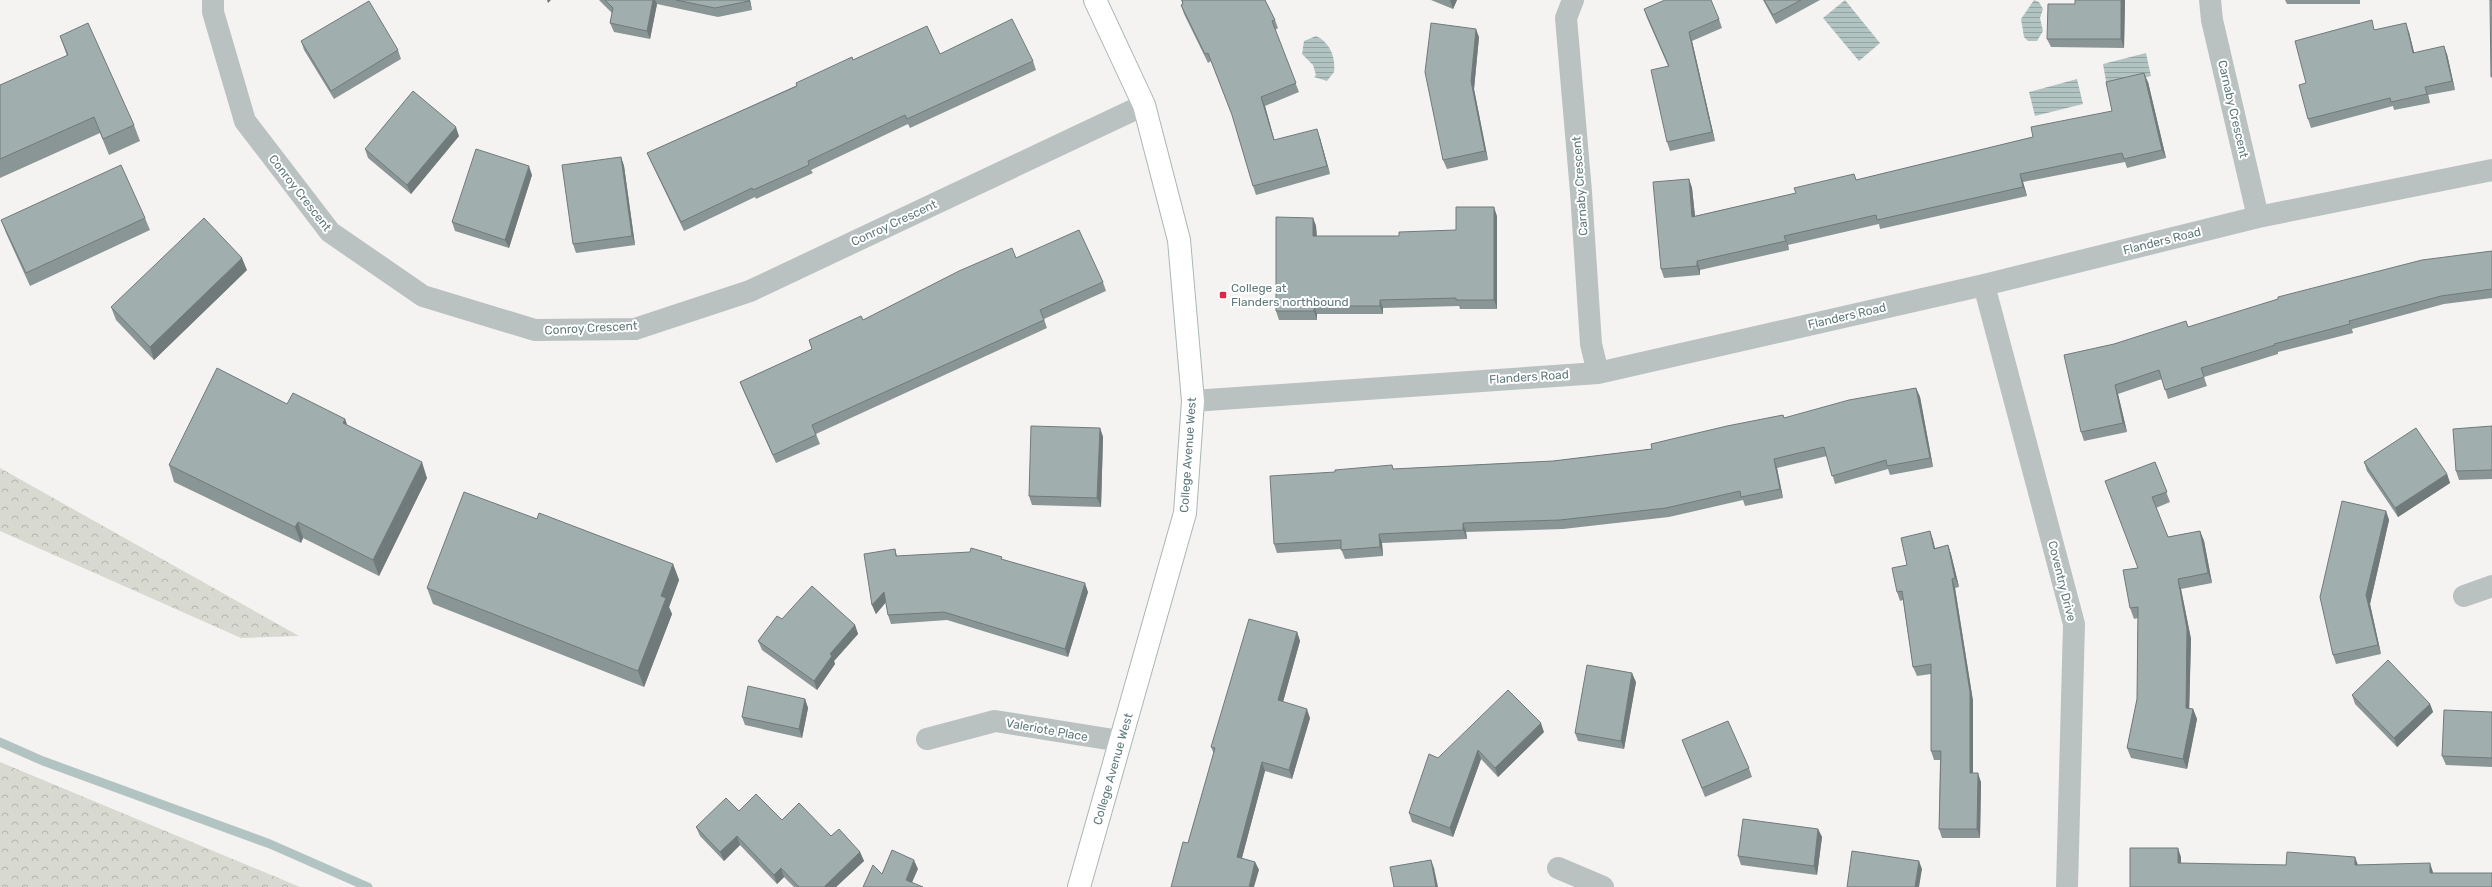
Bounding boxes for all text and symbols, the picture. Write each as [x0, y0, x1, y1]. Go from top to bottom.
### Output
street label: Carnaby Crescent [2215, 59, 2251, 159]
street label: Carnaby Crescent [1570, 135, 1590, 236]
street label: Conroy Crescent [266, 152, 334, 234]
street label: Conroy Crescent [849, 197, 939, 249]
street label: Flanders Road [2122, 225, 2202, 257]
place label: College at Flanders northbound [1231, 281, 1349, 309]
marker: College at Flanders northbound [1218, 290, 1228, 300]
street label: Flanders Road [1807, 300, 1887, 332]
street label: Conroy Crescent [544, 319, 638, 337]
street label: Flanders Road [1489, 367, 1569, 387]
street label: College Avenue West [1177, 397, 1199, 513]
street label: Coventry Drive [2045, 539, 2079, 623]
street label: College Avenue West [1090, 711, 1136, 826]
street label: Valeriote Place [1005, 716, 1089, 744]

